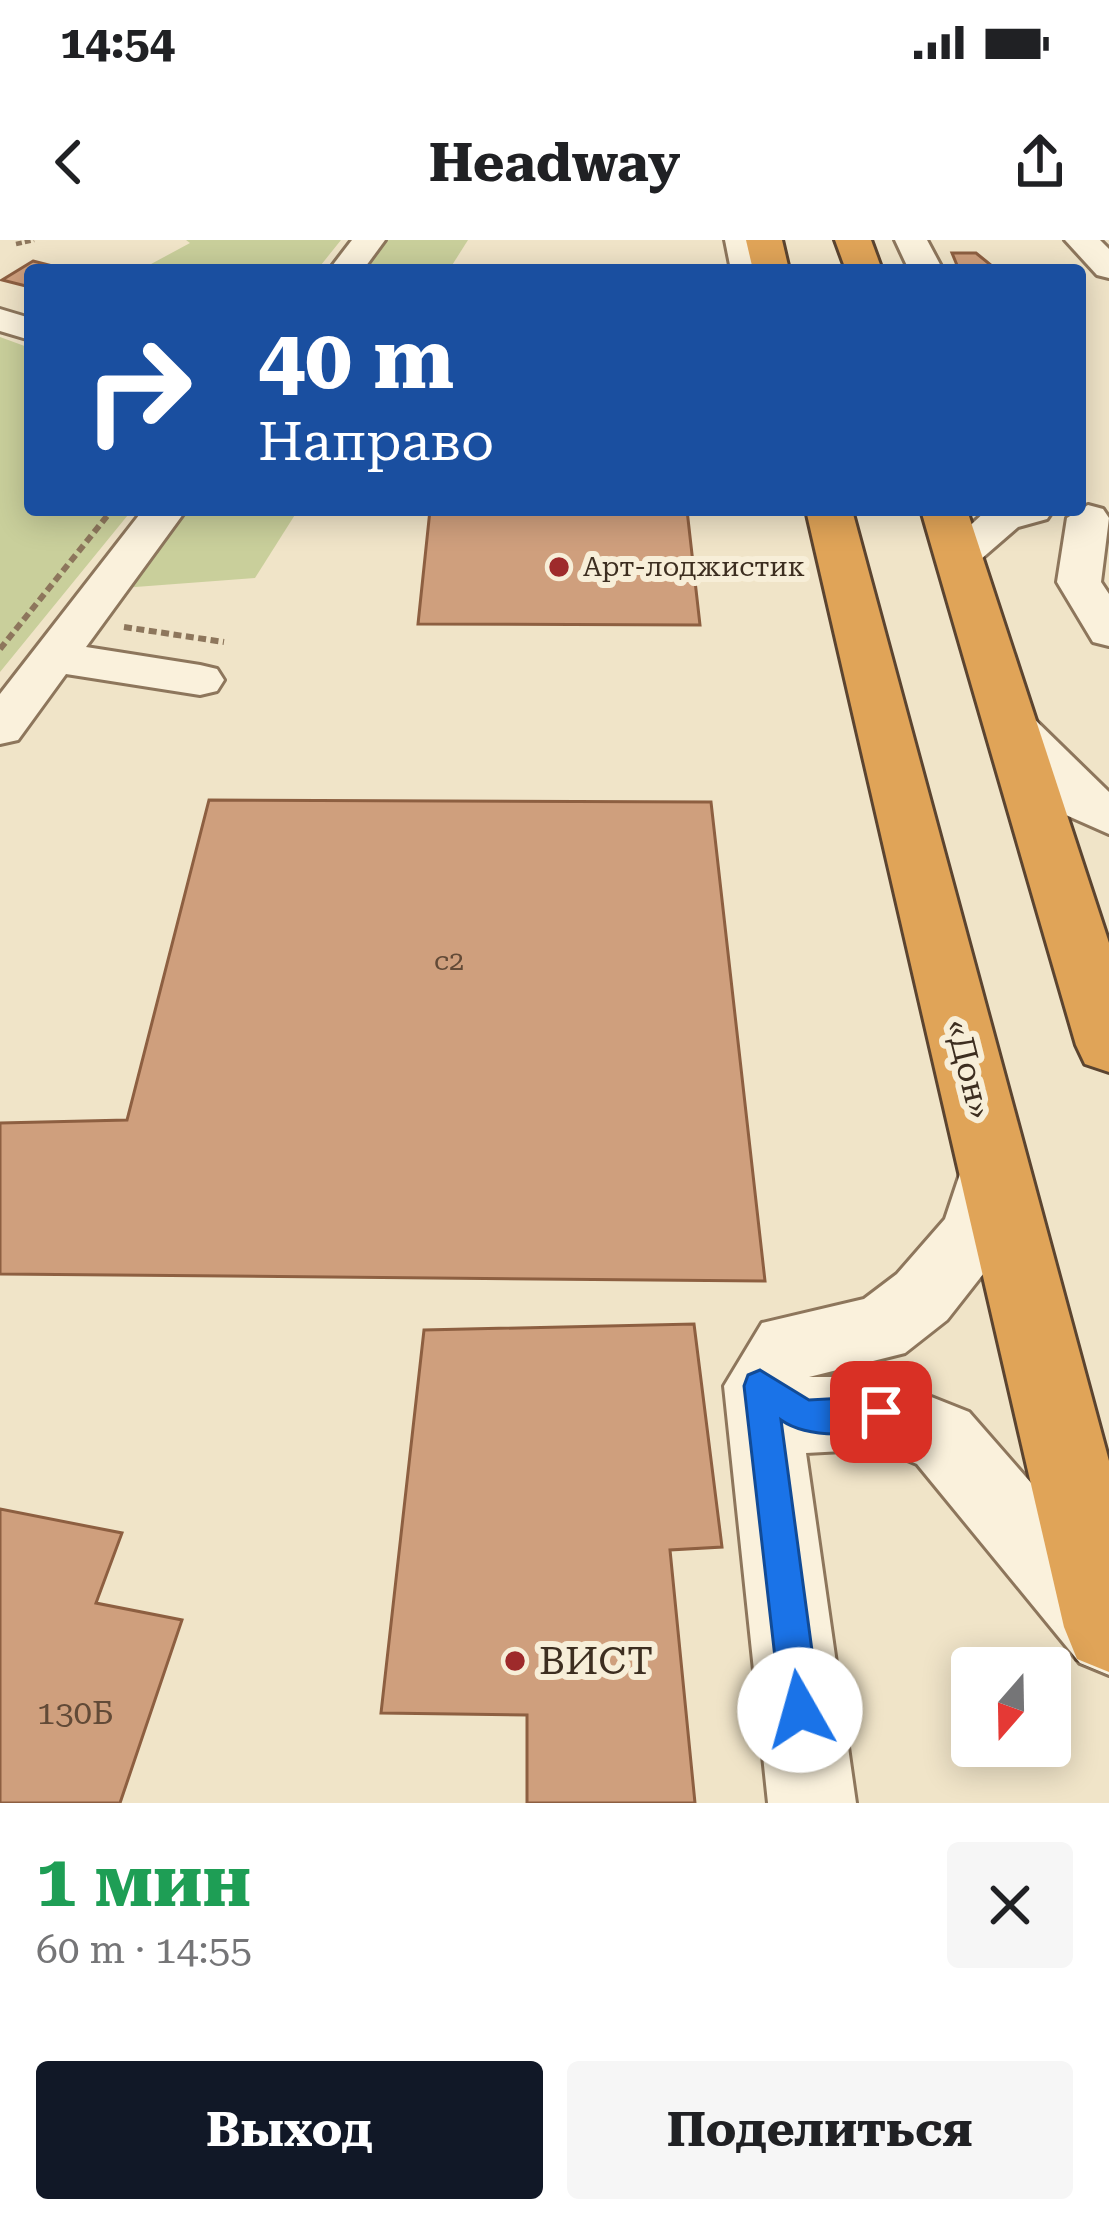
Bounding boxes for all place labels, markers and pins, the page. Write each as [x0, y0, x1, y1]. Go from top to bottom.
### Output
place label: Арт-лоджистик [583, 551, 805, 583]
marker: Арт-лоджистик [546, 554, 572, 580]
pin [830, 1361, 932, 1463]
place label: ВИСТ [539, 1638, 653, 1684]
marker: ВИСТ [502, 1648, 528, 1674]

